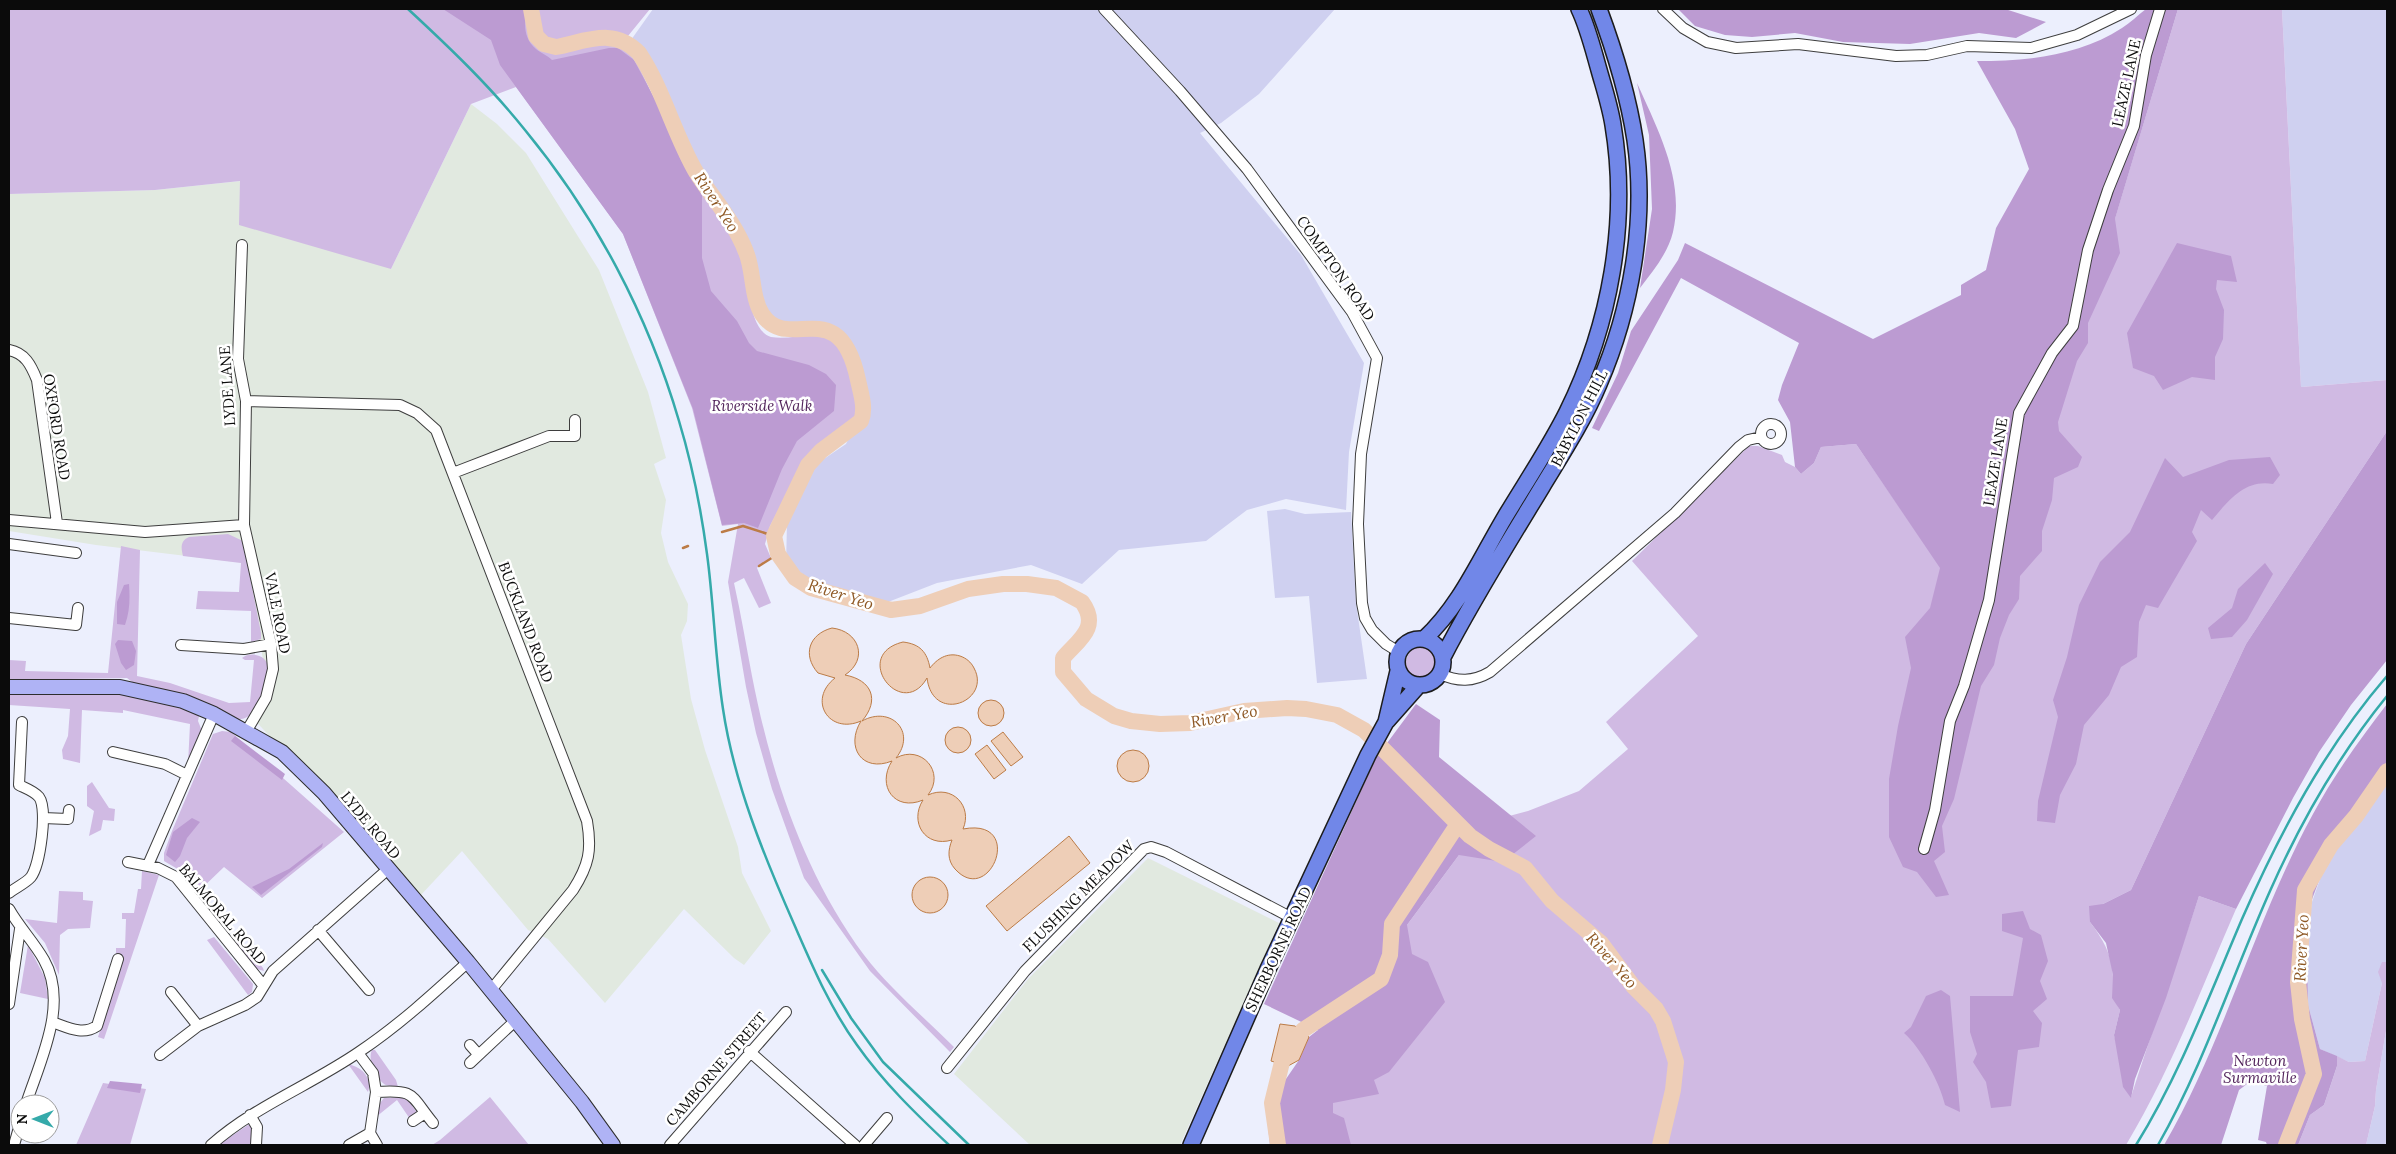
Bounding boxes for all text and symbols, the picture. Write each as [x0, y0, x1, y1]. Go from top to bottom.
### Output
street label: LEAZE LANE [2107, 37, 2145, 129]
water label: River Yeo [690, 168, 744, 236]
street label: COMPTON ROAD [1293, 212, 1379, 324]
street label: LYDE LANE [215, 345, 239, 427]
street label: BABYLON HILL [1546, 366, 1612, 470]
street label: OXFORD ROAD [39, 372, 75, 482]
park label: Riverside Walk [712, 396, 813, 415]
street label: LEAZE LANE [1979, 417, 2011, 507]
street label: BUCKLAND ROAD [494, 559, 558, 685]
street label: VALE ROAD [261, 570, 295, 655]
water label: River Yeo [806, 574, 876, 614]
water label: River Yeo [1189, 700, 1259, 732]
street label: LYDE ROAD [337, 787, 405, 863]
street label: FLUSHING MEADOW [1018, 835, 1139, 956]
street label: BALMORAL ROAD [175, 860, 271, 968]
street label: SHERBORNE ROAD [1241, 883, 1315, 1015]
water label: River Yeo [2289, 914, 2313, 982]
water label: River Yeo [1582, 928, 1642, 992]
street label: CAMBORNE STREET [661, 1008, 771, 1130]
park label: Newton Surmaville [2223, 1051, 2297, 1087]
north arrow [10, 1094, 60, 1144]
text: N [13, 1113, 31, 1124]

